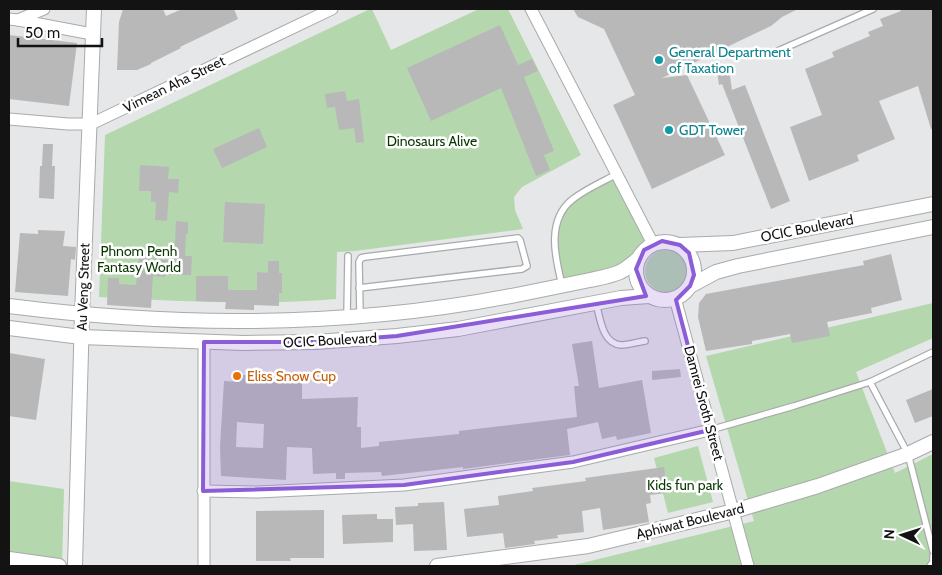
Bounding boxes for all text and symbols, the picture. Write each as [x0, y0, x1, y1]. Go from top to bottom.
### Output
scale bar [18, 15, 101, 47]
text: 50 m [25, 24, 60, 42]
place label: General Department of Taxation [669, 43, 791, 77]
street label: Vimean Aha Street [120, 51, 228, 116]
marker: General Department of Taxation [653, 54, 665, 66]
place label: GDT Tower [679, 121, 745, 139]
marker: GDT Tower [663, 124, 675, 136]
park label: Dinosaurs Alive [387, 132, 477, 150]
street label: OCIC Boulevard [759, 210, 855, 246]
park label: Phnom Penh Fantasy World [97, 242, 181, 276]
street label: Au Veng Street [72, 243, 94, 331]
street label: OCIC Boulevard [283, 329, 377, 351]
street label: Damrei Sroth Street [680, 344, 728, 463]
place label: Eliss Snow Cup [247, 367, 336, 385]
marker: Eliss Snow Cup [231, 370, 243, 382]
park label: Kids fun park [647, 476, 724, 494]
street label: Aphiwat Boulevard [634, 499, 746, 543]
north arrow [877, 510, 927, 560]
text: N [880, 529, 898, 540]

